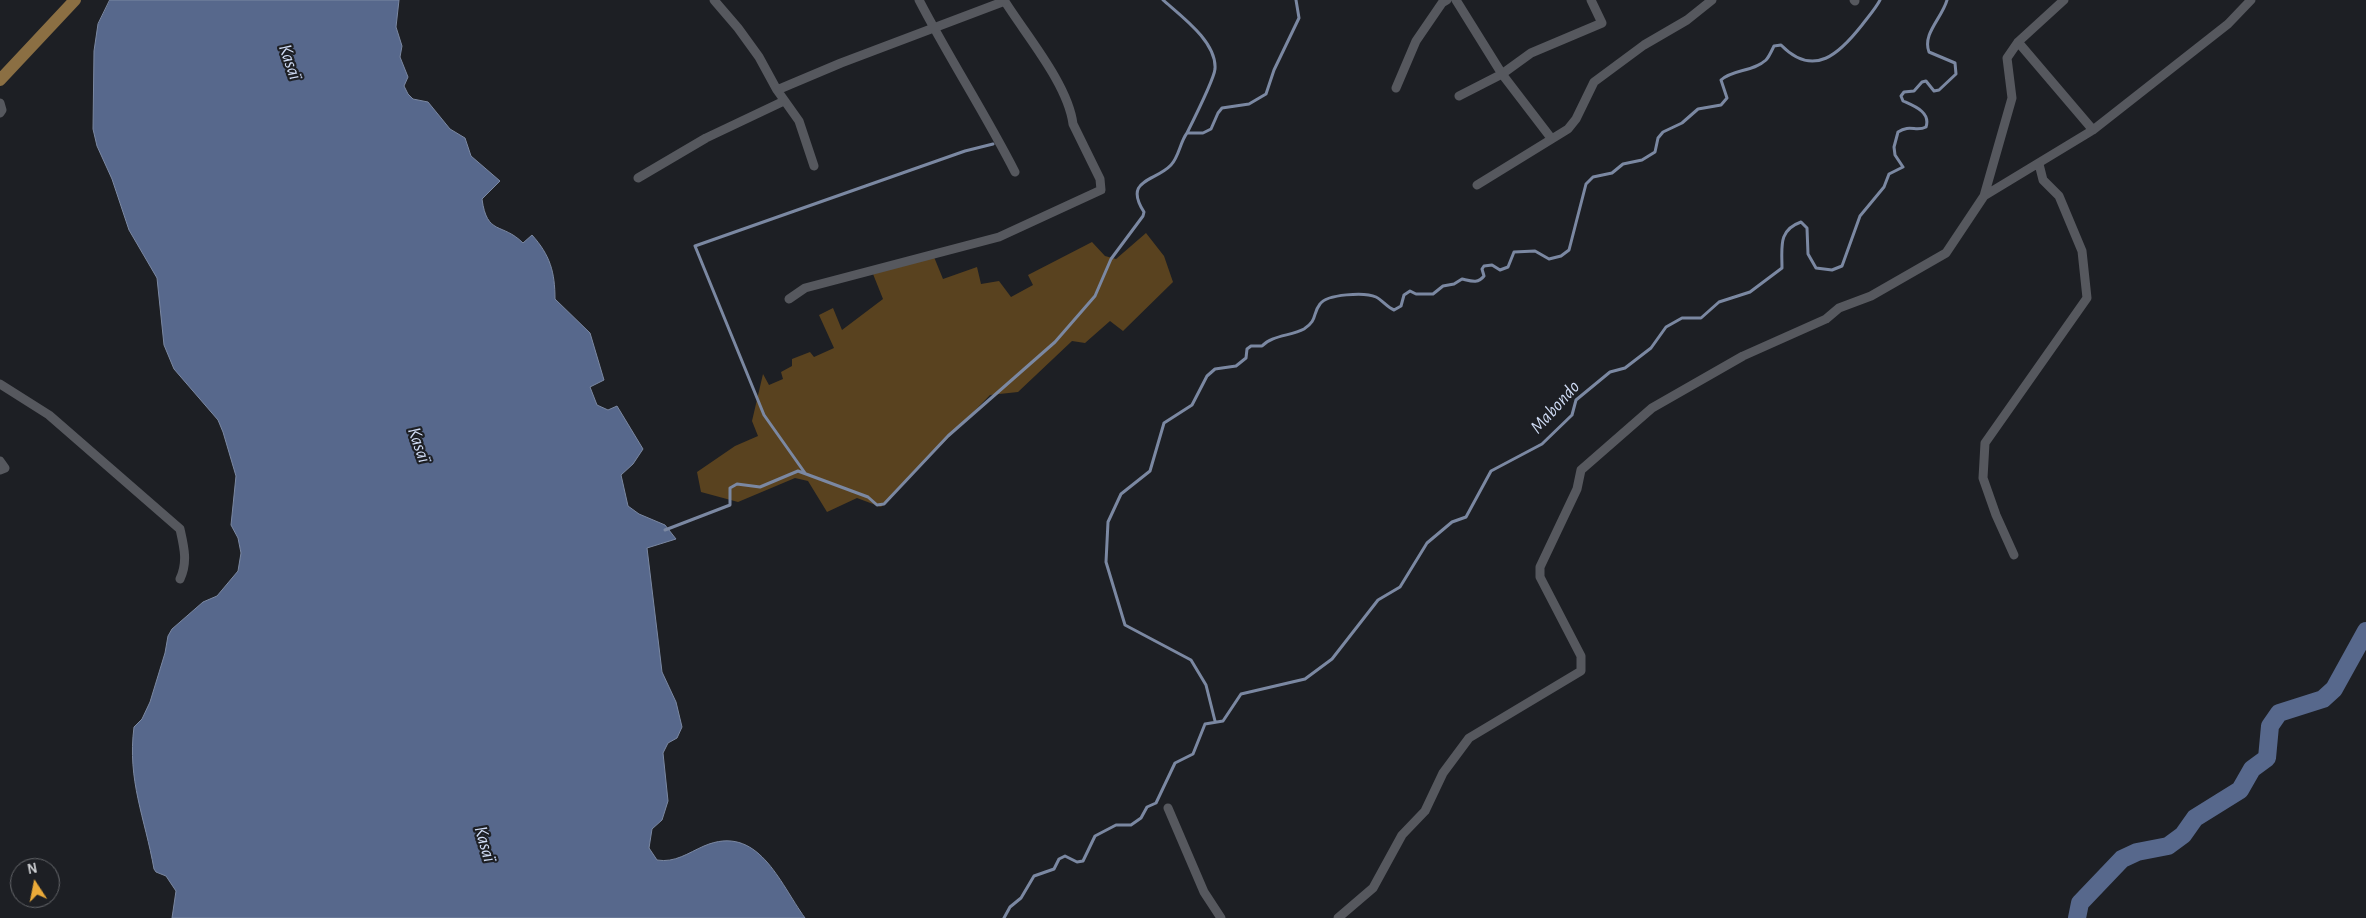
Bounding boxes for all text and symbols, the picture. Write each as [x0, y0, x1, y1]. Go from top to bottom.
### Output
water label: Kasaï [273, 41, 307, 83]
water label: Mabondo [1525, 376, 1585, 438]
water label: Kasaï [402, 424, 436, 466]
water label: Kasaï [469, 823, 501, 865]
north arrow [10, 858, 60, 908]
text: N [26, 861, 38, 877]

